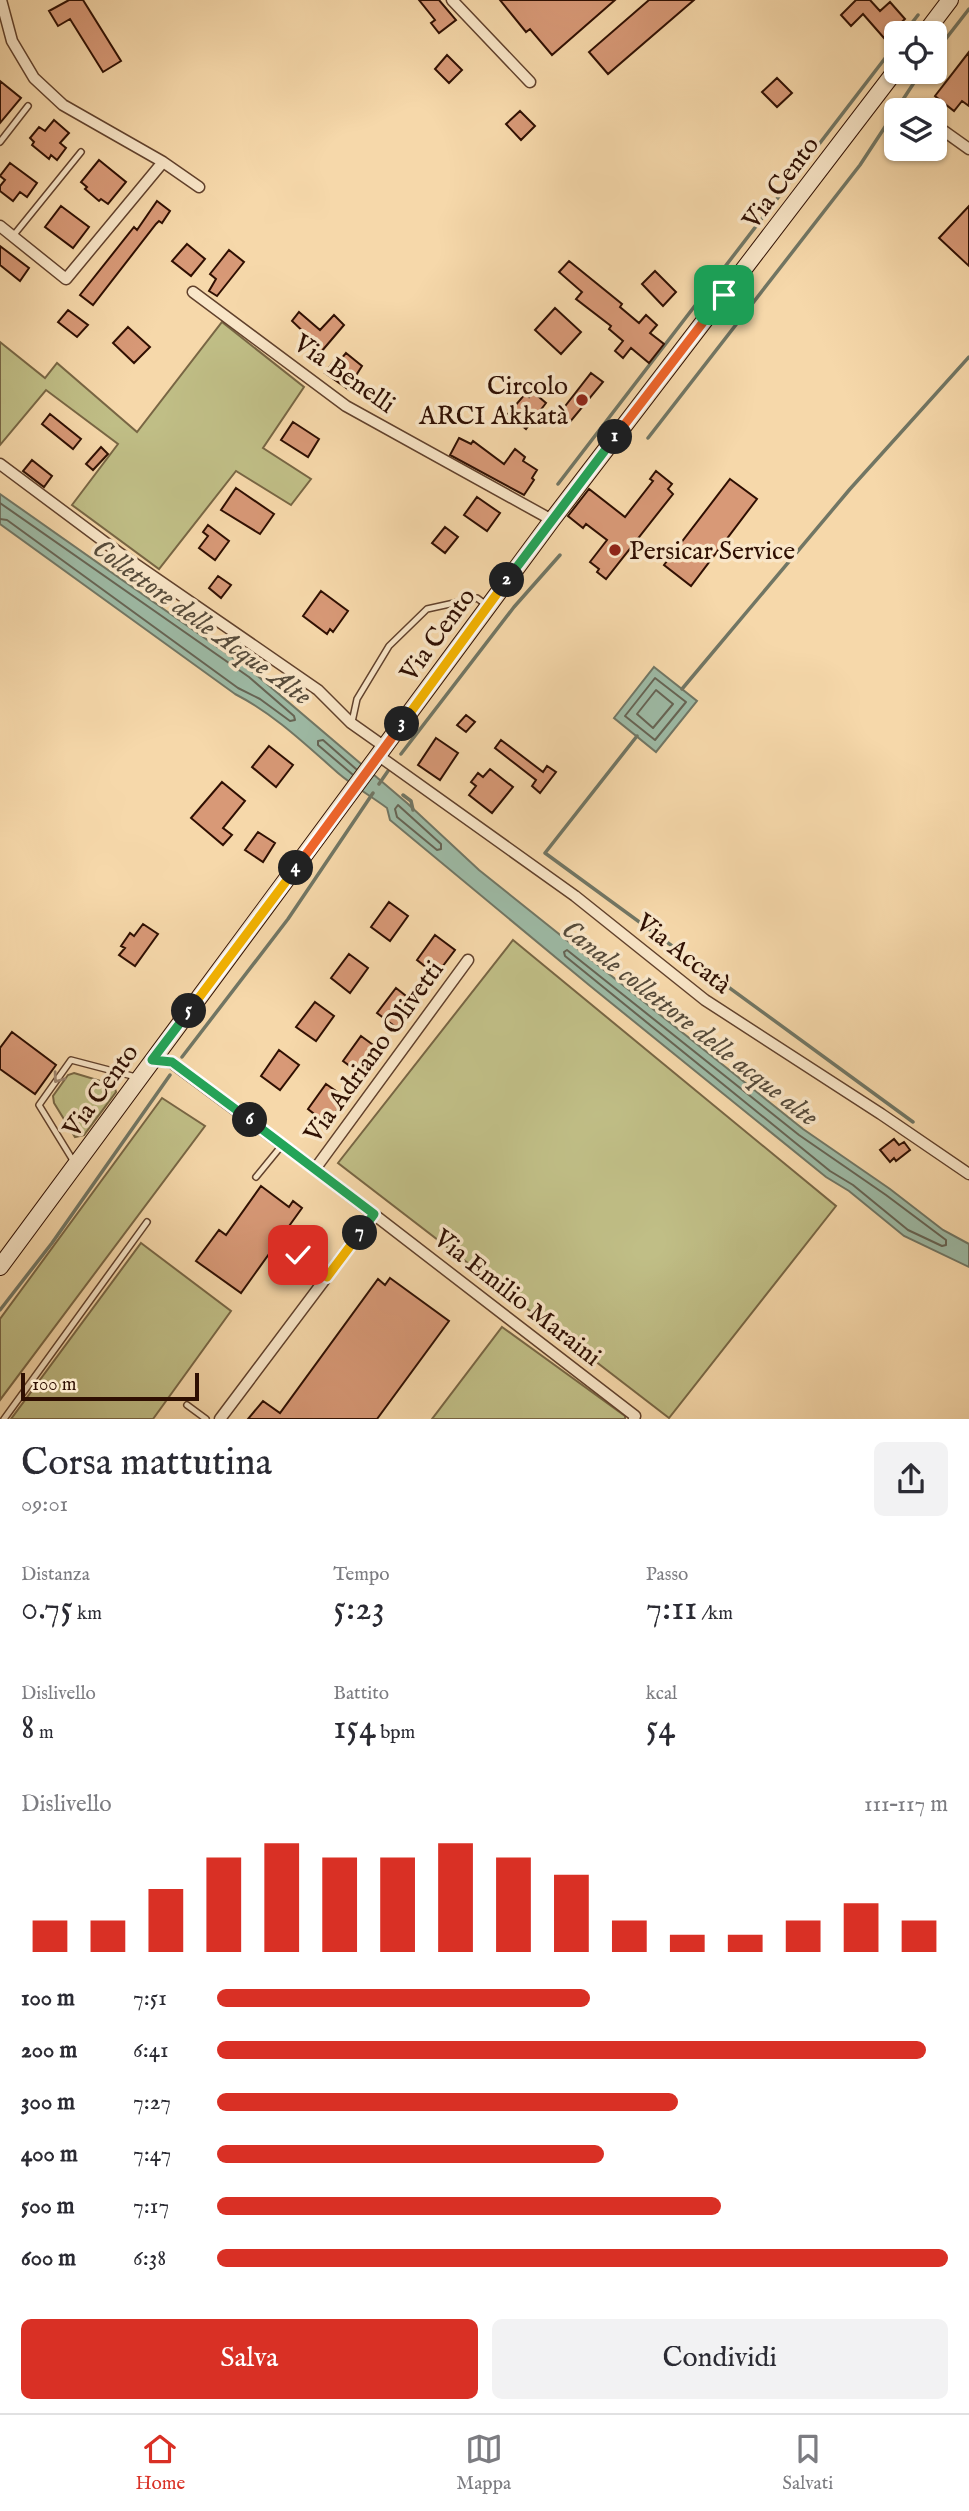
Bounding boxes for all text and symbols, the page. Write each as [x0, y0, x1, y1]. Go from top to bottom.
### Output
map controls [884, 21, 947, 161]
button: locate [884, 21, 947, 84]
button: layers [884, 98, 947, 161]
street label: Via Cento [735, 130, 827, 237]
pin [694, 265, 754, 325]
icon: arrive [705, 276, 743, 314]
street label: Via Benelli [286, 327, 402, 421]
place label: Circolo ARCI Akkatà [418, 370, 569, 433]
marker: Circolo ARCI Akkatà [574, 392, 590, 408]
pin: 1 [598, 420, 632, 454]
text: 1 [611, 424, 618, 448]
water label: Collettore delle Acque Alte [85, 532, 318, 715]
place label: Persicar Service [629, 535, 795, 568]
marker: Persicar Service [607, 542, 623, 558]
pin: 2 [490, 562, 524, 598]
text: 2 [502, 567, 511, 591]
street label: Via Cento [393, 581, 483, 689]
pin: 3 [384, 706, 420, 742]
text: 3 [398, 711, 405, 735]
pin: 4 [278, 850, 314, 886]
text: 4 [291, 855, 300, 879]
street label: Via Accatà [628, 906, 738, 1002]
water label: Canale collettore delle acque alte [554, 913, 825, 1136]
street label: Via Adriano Olivetti [296, 954, 451, 1150]
pin: 5 [172, 993, 206, 1028]
text: 5 [185, 998, 192, 1022]
street label: Via Cento [56, 1037, 146, 1145]
one-way arrow [54, 1070, 66, 1083]
pin: 6 [232, 1102, 268, 1138]
text: 6 [245, 1107, 254, 1131]
pin: 7 [342, 1216, 378, 1250]
text: 7 [355, 1220, 364, 1244]
street label: Via Emilio Maraini [426, 1222, 608, 1374]
pin [268, 1225, 328, 1285]
icon: check [279, 1236, 317, 1274]
scale bar [21, 1370, 200, 1402]
text: 100 m [32, 1373, 76, 1397]
text: Corsa mattutina [21, 1440, 272, 1488]
button: share [874, 1442, 948, 1516]
text: 09:01 [21, 1490, 68, 1519]
text: Distanza [21, 1563, 90, 1587]
text: Tempo [333, 1563, 389, 1587]
text: Passo [646, 1563, 688, 1587]
text: 0.75 [21, 1587, 73, 1632]
text: 5:23 [333, 1587, 385, 1632]
text: 7:11 [646, 1587, 697, 1632]
text: km [73, 1602, 102, 1626]
text: /km [697, 1602, 733, 1626]
text: Dislivello [21, 1682, 96, 1706]
text: Battito [333, 1682, 389, 1706]
text: kcal [646, 1682, 677, 1706]
text: 8 [21, 1706, 35, 1751]
text: 154 [333, 1706, 376, 1751]
text: 54 [646, 1706, 675, 1751]
text: m [35, 1721, 54, 1745]
text: bpm [376, 1721, 415, 1745]
text: Dislivello [21, 1790, 112, 1819]
text: 111–117 m [864, 1790, 948, 1819]
text: 100 m [21, 1984, 75, 2013]
text: 7:51 [133, 1984, 167, 2013]
text: 200 m [21, 2036, 77, 2065]
text: 6:41 [133, 2036, 169, 2065]
text: 300 m [21, 2088, 75, 2117]
text: 7:27 [133, 2088, 171, 2117]
text: 400 m [21, 2140, 78, 2169]
text: 7:47 [133, 2140, 171, 2169]
text: 500 m [21, 2192, 75, 2221]
text: 7:17 [133, 2192, 169, 2221]
text: 600 m [21, 2244, 76, 2273]
text: 6:38 [133, 2244, 166, 2273]
button: Salva [21, 2319, 478, 2399]
button: Condividi [492, 2319, 948, 2399]
tab: Home [136, 2430, 185, 2496]
tab: Mappa [456, 2430, 511, 2496]
tab: Salvati [782, 2430, 833, 2496]

